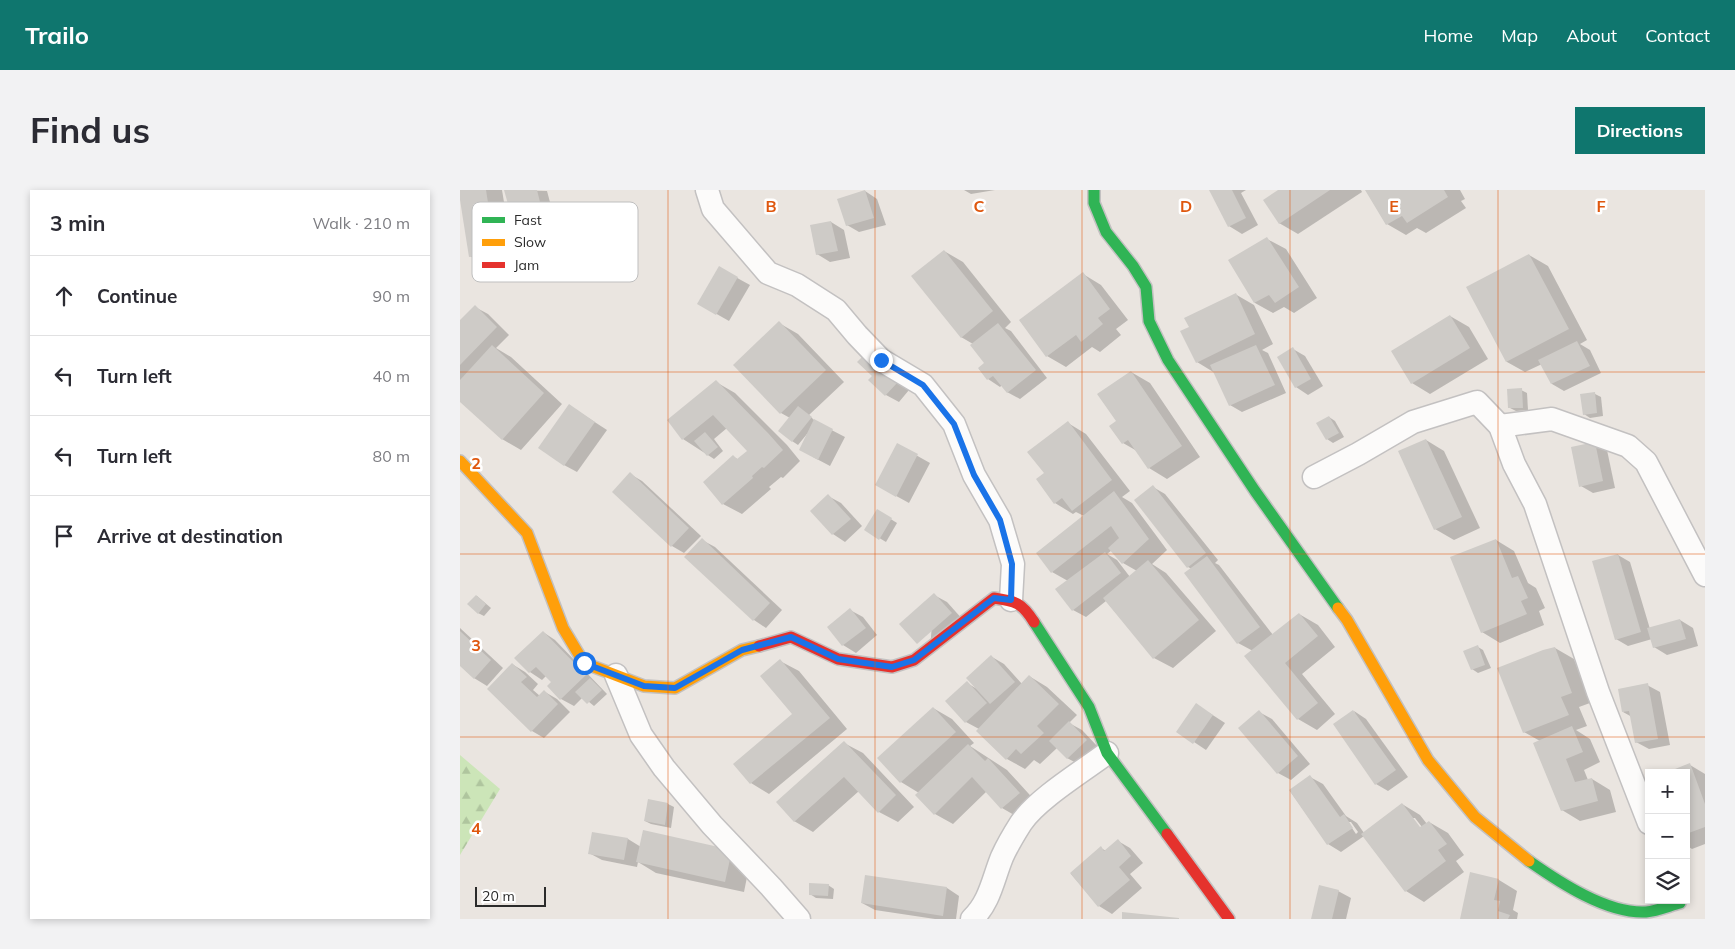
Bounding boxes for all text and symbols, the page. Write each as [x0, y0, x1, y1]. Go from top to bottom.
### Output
text: Trailo [25, 20, 89, 50]
text: Home [1423, 24, 1473, 47]
text: Map [1501, 24, 1538, 47]
text: About [1566, 24, 1617, 47]
text: Contact [1645, 24, 1710, 47]
button: Directions [1575, 107, 1705, 154]
text: Find us [30, 108, 150, 152]
text: B [765, 196, 777, 216]
text: C [974, 196, 985, 216]
text: D [1180, 196, 1192, 216]
text: E [1389, 196, 1399, 216]
text: F [1596, 196, 1606, 216]
legend [472, 202, 638, 282]
text: 3 min [50, 210, 105, 236]
text: Fast [514, 211, 542, 229]
text: Walk · 210 m [312, 213, 410, 233]
text: Slow [514, 233, 546, 251]
text: Jam [514, 256, 539, 274]
icon: ahead [50, 282, 78, 310]
text: Continue [97, 284, 177, 308]
text: 90 m [373, 286, 410, 306]
route end [870, 349, 893, 372]
icon: left [50, 362, 78, 390]
text: Turn left [97, 364, 172, 388]
text: 40 m [373, 366, 410, 386]
icon: left [50, 442, 78, 470]
text: Turn left [97, 444, 172, 468]
text: 80 m [373, 446, 410, 466]
text: 2 [471, 453, 481, 473]
icon: arrive [50, 522, 78, 550]
text: Arrive at destination [97, 524, 283, 548]
text: 3 [471, 635, 481, 655]
route start [573, 652, 596, 675]
map controls [1645, 769, 1690, 904]
button: + [1645, 769, 1690, 814]
button: − [1645, 814, 1690, 859]
text: 4 [471, 818, 481, 838]
button: layers [1645, 859, 1690, 904]
scale bar [475, 884, 546, 907]
text: 20 m [482, 887, 515, 905]

